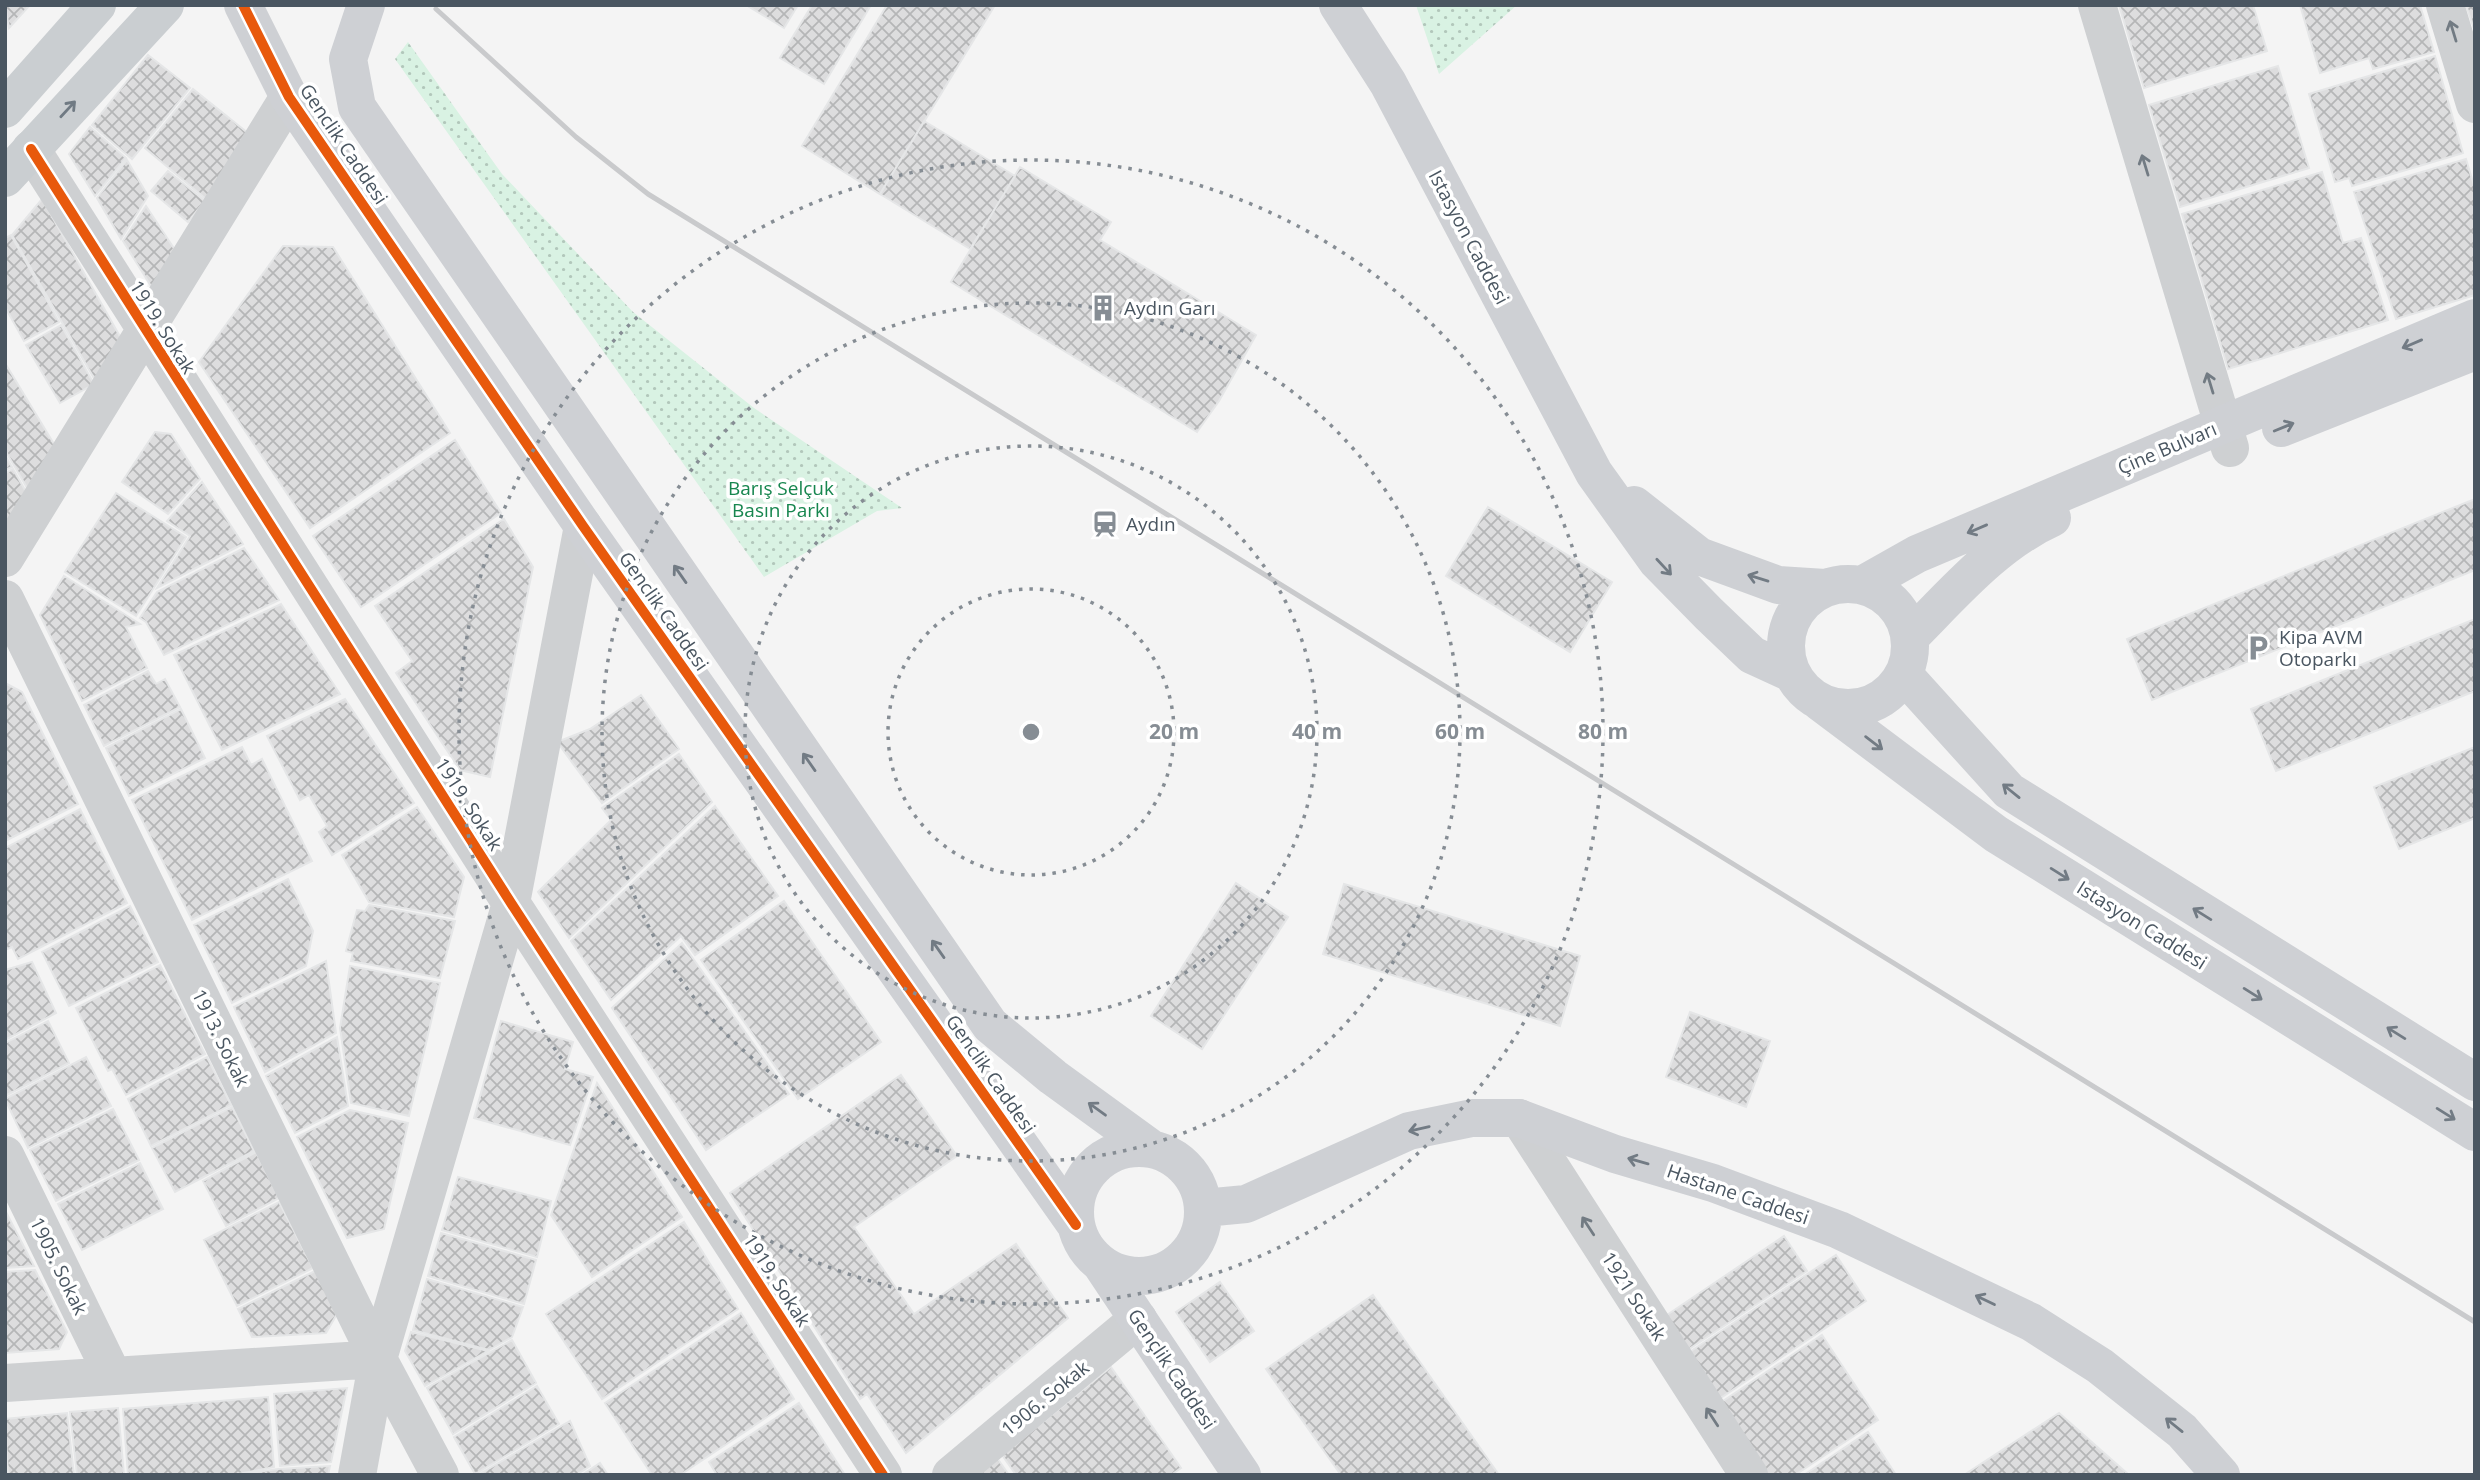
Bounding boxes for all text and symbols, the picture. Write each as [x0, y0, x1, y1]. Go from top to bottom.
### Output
one-way arrow [2445, 20, 2458, 42]
street label: Genclik Caddesi [294, 79, 394, 209]
one-way arrow [59, 101, 76, 118]
one-way arrow [2137, 154, 2150, 176]
street label: Istasyon Caddesi [1423, 165, 1515, 309]
street label: 1919. Sokak [124, 275, 202, 379]
building icon: Aydın Garı [1088, 293, 1118, 323]
place label: Aydın Garı [1124, 295, 1215, 321]
one-way arrow [2402, 339, 2423, 352]
one-way arrow [2203, 372, 2216, 394]
street label: Çine Bulvarı [2113, 415, 2221, 481]
one-way arrow [2272, 419, 2294, 432]
park label: Barış Selçuk Basın Parkı [728, 475, 834, 523]
station icon: Aydın [1090, 509, 1120, 539]
place label: Aydın [1126, 511, 1176, 537]
one-way arrow [1967, 523, 1988, 536]
street label: Genclik Caddesi [613, 546, 715, 676]
one-way arrow [1656, 558, 1672, 576]
one-way arrow [673, 565, 687, 585]
one-way arrow [1747, 571, 1769, 584]
place label: Kipa AVM Otoparkı [2279, 624, 2363, 672]
parking icon: Kipa AVM Otoparkı [2243, 633, 2273, 663]
text: 20 m [1149, 717, 1199, 745]
text: 40 m [1292, 717, 1342, 745]
text: 60 m [1435, 717, 1485, 745]
text: 80 m [1578, 717, 1628, 745]
centre of rings [1019, 720, 1043, 744]
one-way arrow [1864, 736, 1883, 751]
street label: 1919. Sokak [429, 753, 509, 855]
one-way arrow [802, 753, 816, 772]
one-way arrow [2002, 783, 2020, 799]
one-way arrow [2049, 868, 2069, 882]
street label: Istasyon Caddesi [2072, 875, 2212, 975]
one-way arrow [2193, 906, 2213, 920]
one-way arrow [931, 940, 945, 959]
street label: 1913. Sokak [186, 985, 256, 1091]
one-way arrow [2243, 987, 2262, 1002]
street label: Genclik Caddesi [940, 1009, 1042, 1139]
one-way arrow [2386, 1026, 2406, 1040]
one-way arrow [1087, 1102, 1106, 1117]
one-way arrow [2436, 1108, 2456, 1122]
one-way arrow [1408, 1123, 1431, 1136]
one-way arrow [1627, 1153, 1649, 1166]
street label: Hastane Caddesi [1664, 1158, 1812, 1230]
street label: 1905. Sokak [24, 1213, 94, 1319]
one-way arrow [1581, 1217, 1596, 1236]
street label: 1919. Sokak [737, 1229, 817, 1331]
street label: 1921 Sokak [1596, 1247, 1672, 1345]
one-way arrow [1975, 1293, 1996, 1306]
street label: Gençlik Caddesi [1122, 1304, 1222, 1434]
street label: 1906. Sokak [996, 1355, 1094, 1441]
one-way arrow [1704, 1408, 1718, 1428]
one-way arrow [2165, 1417, 2183, 1433]

